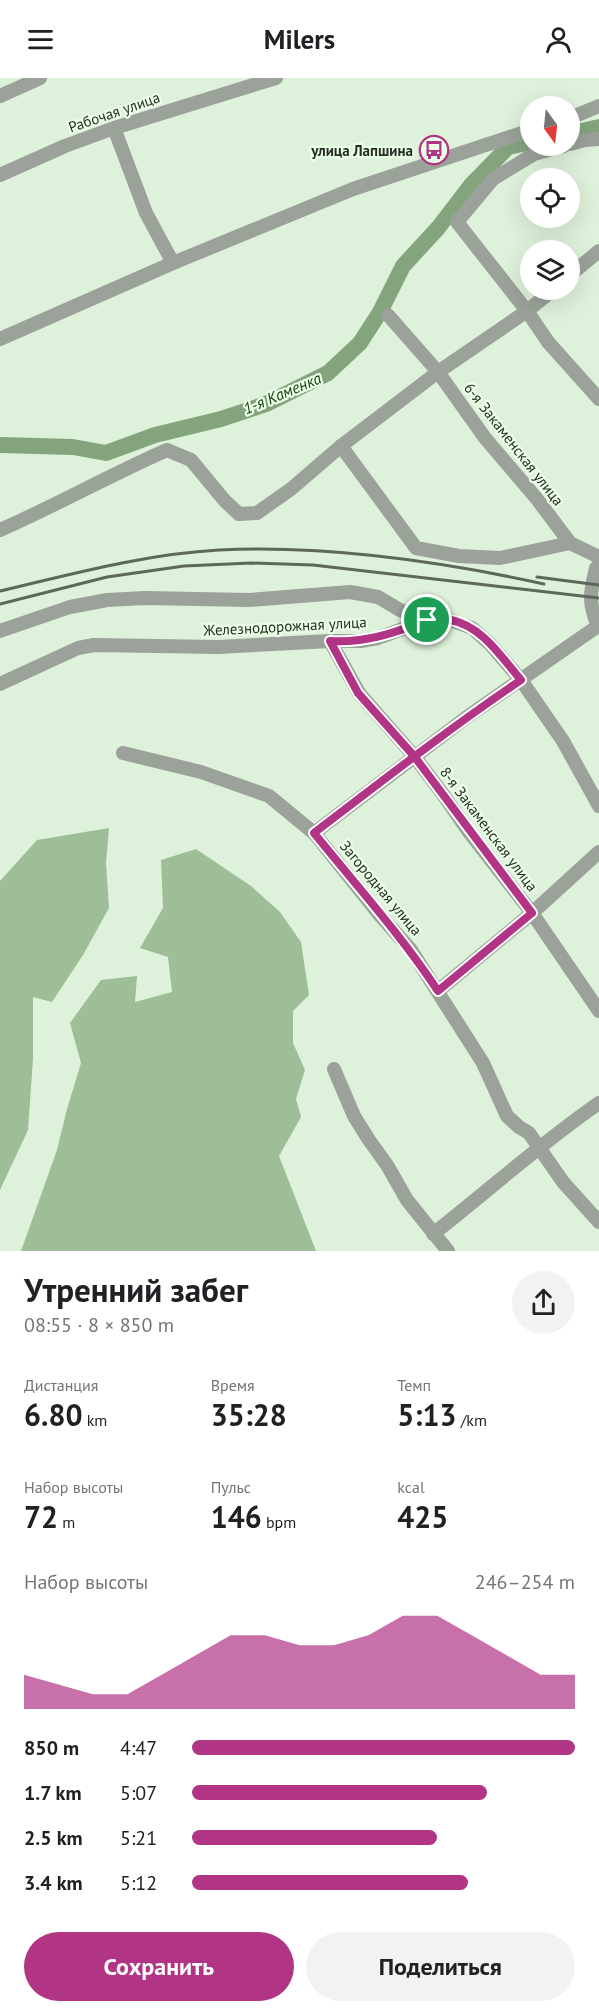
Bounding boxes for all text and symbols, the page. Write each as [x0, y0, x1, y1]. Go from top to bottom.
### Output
text: Milers [264, 22, 335, 56]
icon: menu [24, 23, 57, 56]
icon: person [542, 23, 575, 56]
street label: Рабочая улица [66, 87, 162, 137]
north arrow [520, 96, 580, 156]
map controls [520, 96, 580, 300]
bus stop icon: улица Лапшина [418, 134, 450, 166]
place label: улица Лапшина [310, 141, 413, 160]
button: locate [520, 168, 580, 228]
button: layers [520, 240, 580, 300]
water label: 1-я Каменка [240, 368, 324, 418]
street label: 6-я Закаменская улица [460, 379, 568, 509]
pin [401, 594, 452, 645]
icon: arrive [410, 603, 443, 636]
street label: Железнодорожная улица [202, 612, 367, 640]
street label: 8-я Закаменская улица [436, 763, 542, 895]
street label: Загородная улица [336, 837, 426, 939]
text: Утренний забег [24, 1268, 248, 1311]
button: share [512, 1271, 575, 1334]
text: 08:55 · 8 × 850 m [24, 1312, 174, 1338]
text: Дистанция [24, 1375, 98, 1395]
text: Время [211, 1375, 255, 1395]
text: Темп [397, 1375, 431, 1395]
text: 6.80 [24, 1395, 82, 1434]
text: 35:28 [211, 1395, 287, 1434]
text: 5:13 [397, 1395, 456, 1434]
text: km [82, 1410, 107, 1430]
text: /km [456, 1410, 487, 1430]
text: Набор высоты [24, 1477, 123, 1497]
text: Пульс [211, 1477, 251, 1497]
text: kcal [397, 1477, 425, 1497]
text: 72 [24, 1497, 58, 1536]
text: 146 [211, 1497, 262, 1536]
text: 425 [397, 1497, 448, 1536]
text: m [58, 1512, 75, 1532]
text: bpm [262, 1512, 296, 1532]
text: Набор высоты [24, 1569, 148, 1595]
text: 246–254 m [475, 1569, 575, 1595]
text: 850 m [24, 1735, 79, 1761]
text: 4:47 [120, 1735, 157, 1761]
text: 1.7 km [24, 1780, 82, 1806]
text: 5:07 [120, 1780, 157, 1806]
text: 2.5 km [24, 1825, 83, 1851]
text: 5:21 [120, 1825, 157, 1851]
text: 3.4 km [24, 1870, 83, 1896]
text: 5:12 [120, 1870, 157, 1896]
button: Сохранить [24, 1932, 294, 2001]
button: Поделиться [306, 1932, 575, 2001]

